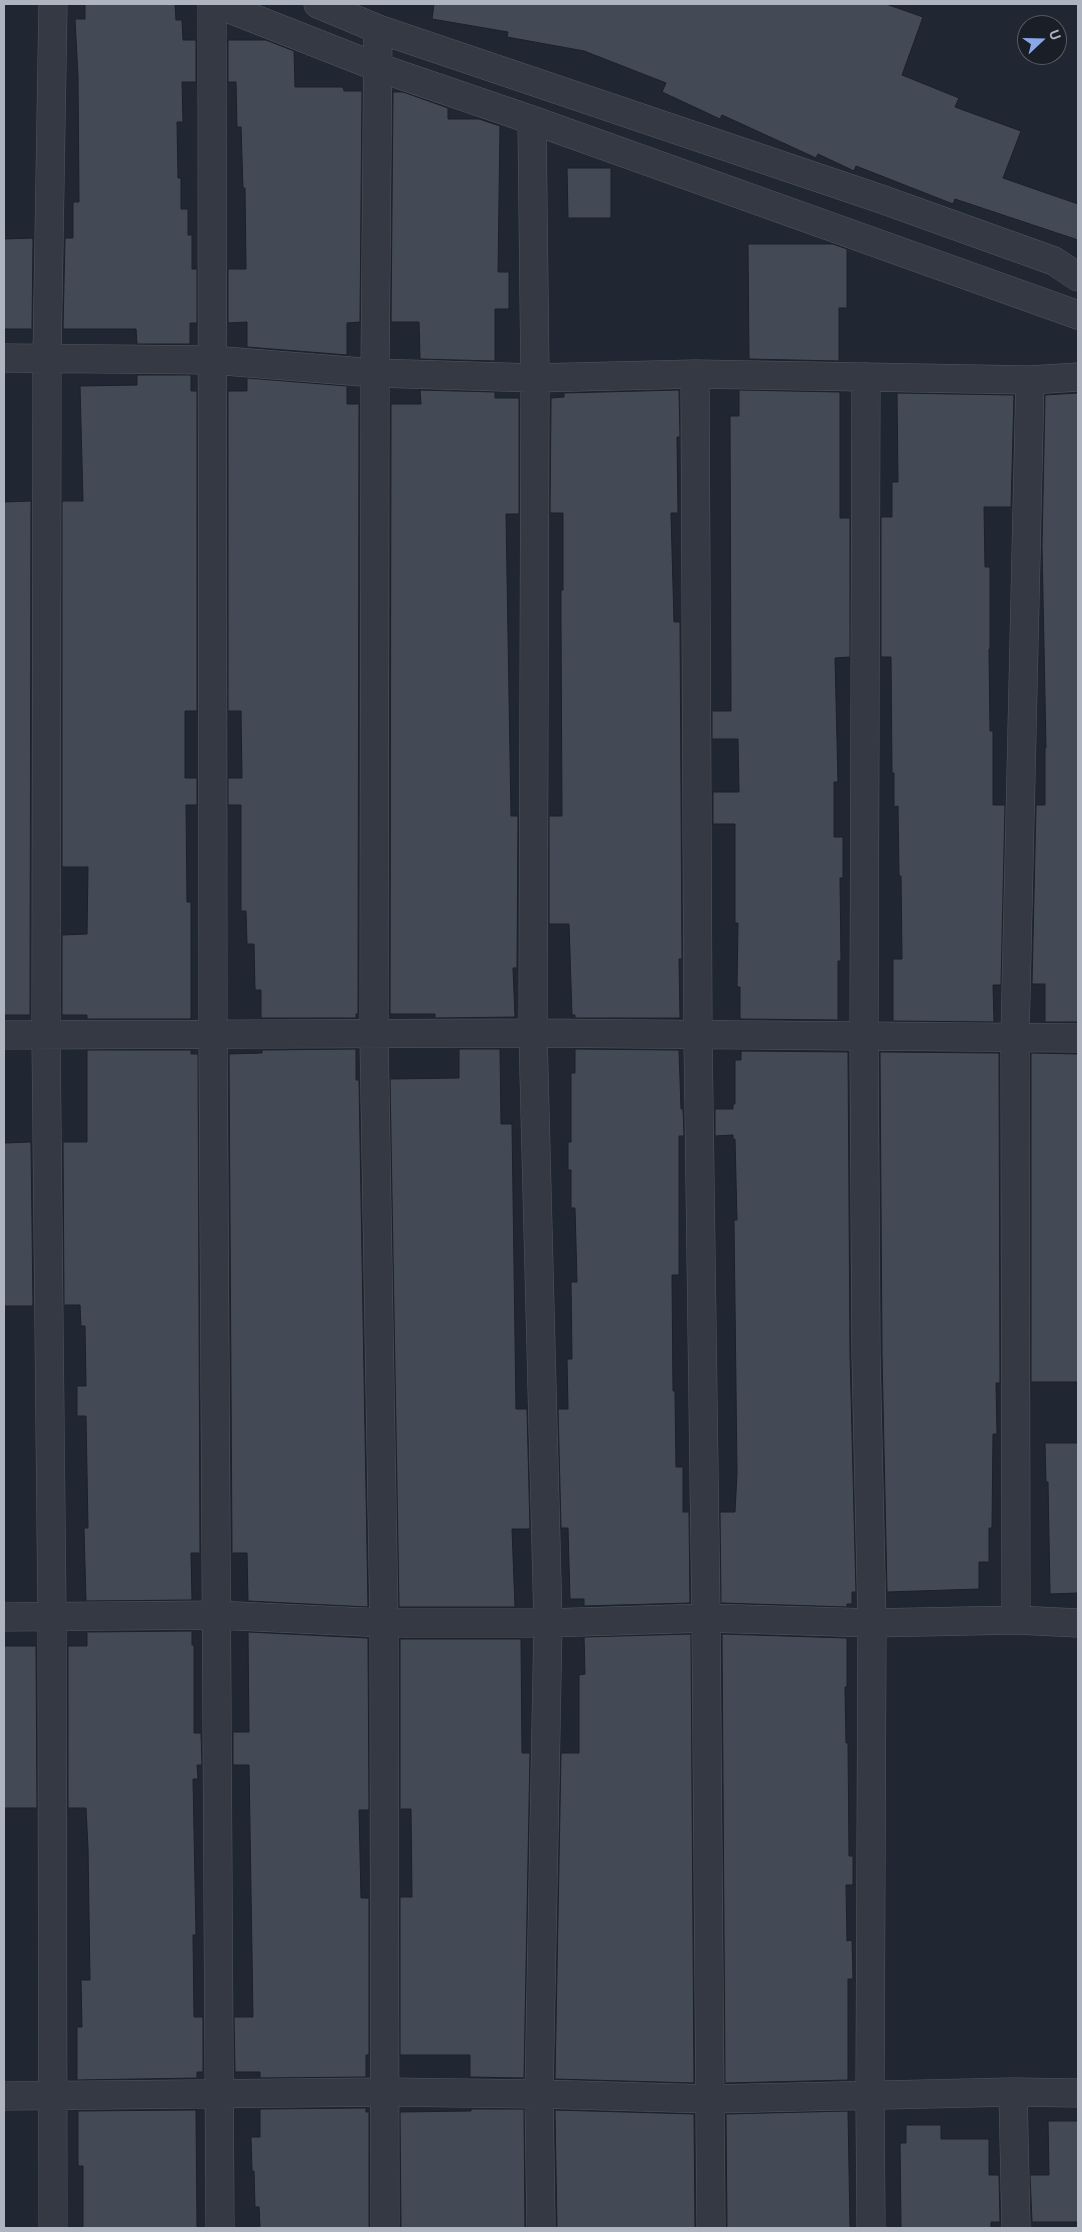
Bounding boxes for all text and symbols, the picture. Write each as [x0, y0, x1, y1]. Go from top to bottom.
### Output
north arrow [1017, 15, 1067, 65]
text: U [1045, 27, 1065, 43]

